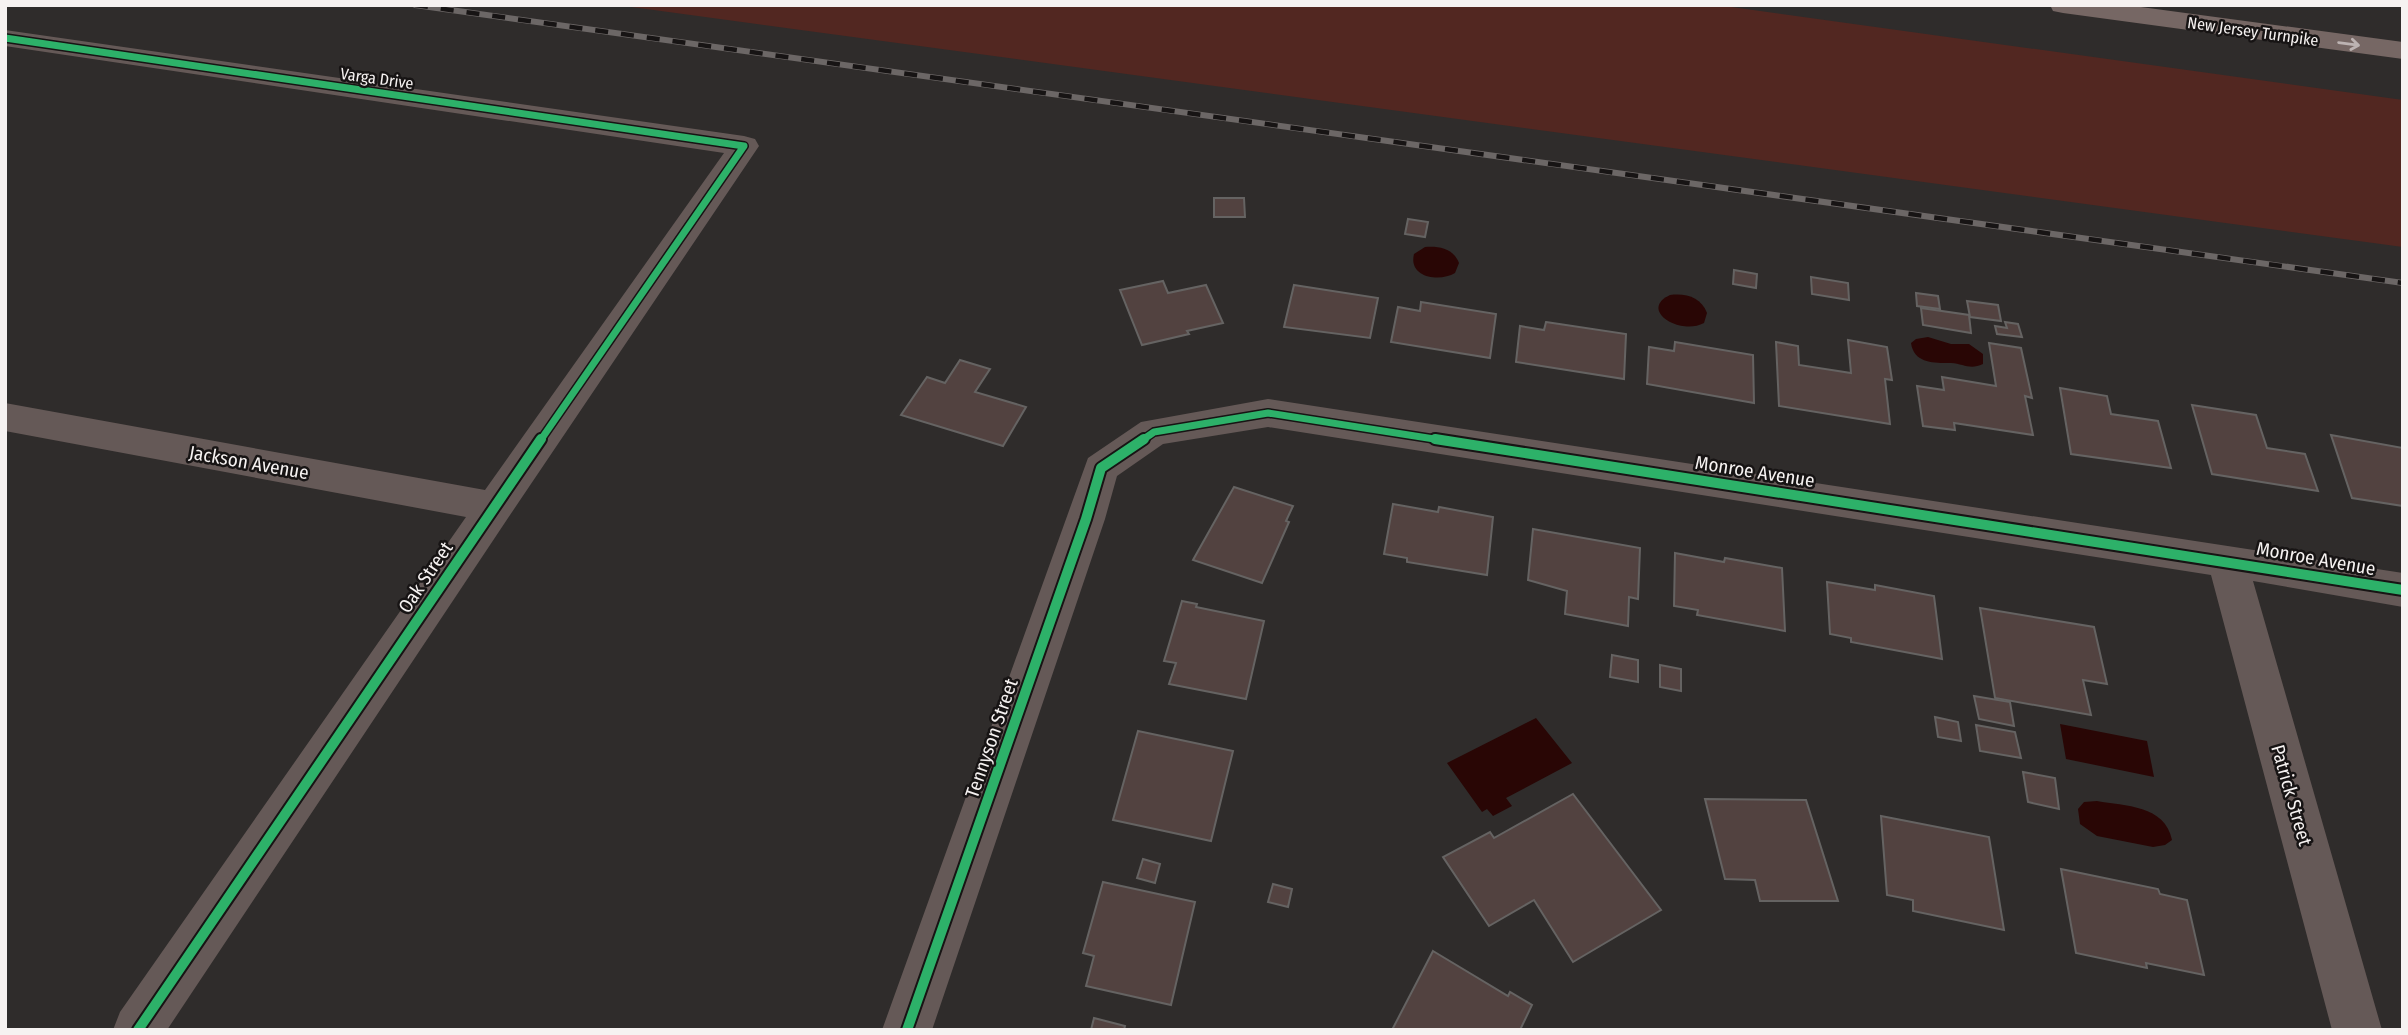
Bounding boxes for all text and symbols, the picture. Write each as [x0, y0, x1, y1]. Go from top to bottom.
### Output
street label: New Jersey Turnpike [2186, 13, 2320, 50]
one-way arrow [2337, 37, 2360, 50]
street label: Varga Drive [339, 64, 415, 93]
street label: Jackson Avenue [187, 441, 311, 484]
street label: Monroe Avenue [1694, 451, 1816, 492]
street label: Oak Street [393, 537, 458, 617]
street label: Monroe Avenue [2255, 537, 2377, 580]
street label: Tennyson Street [960, 675, 1023, 801]
street label: Patrick Street [2266, 742, 2317, 849]

